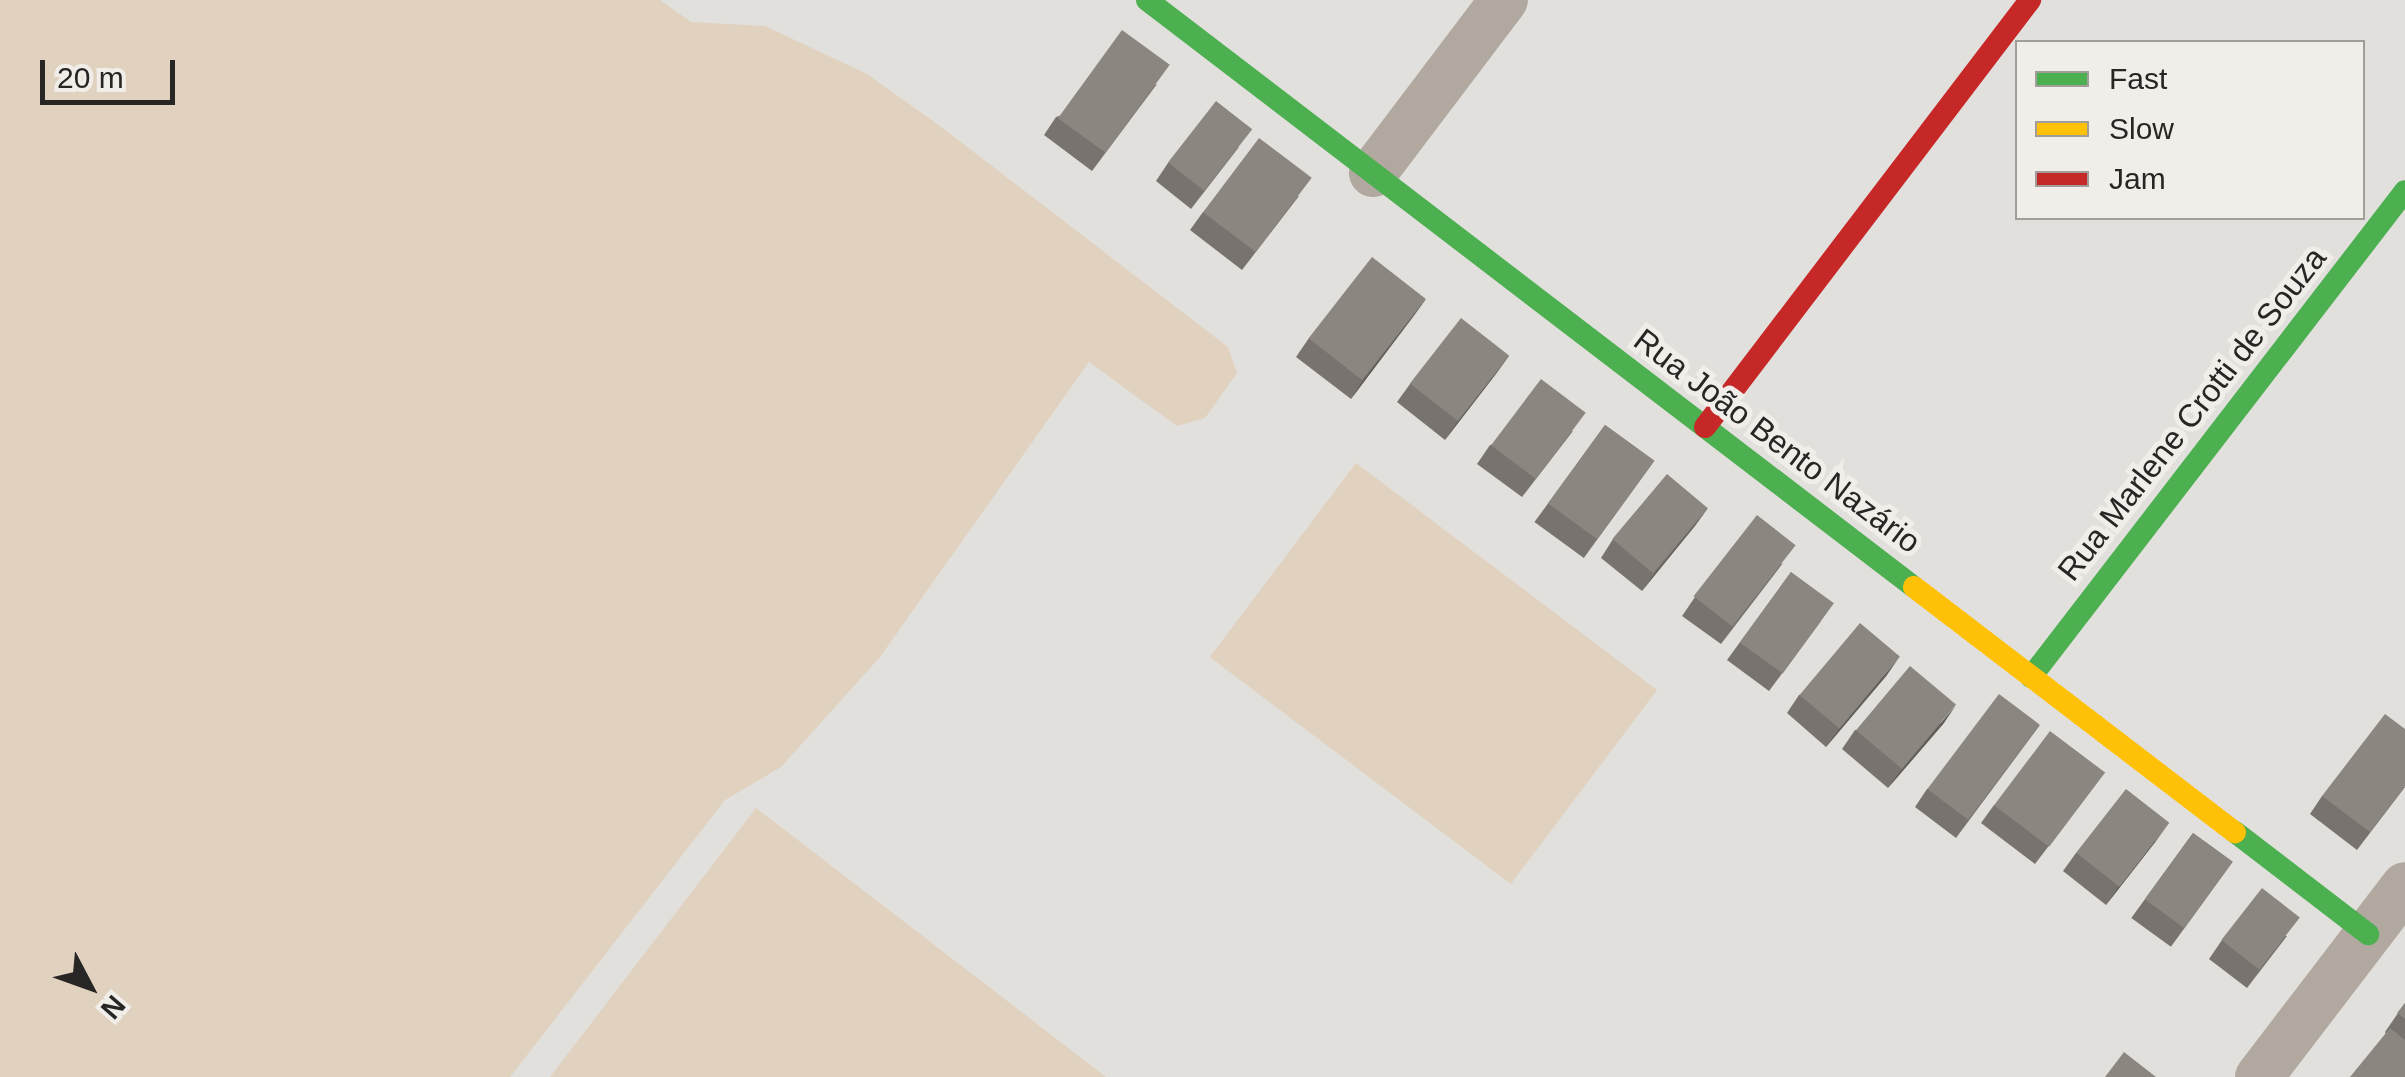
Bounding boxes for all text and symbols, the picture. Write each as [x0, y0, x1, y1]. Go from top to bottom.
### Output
scale bar [45, 40, 180, 102]
legend [2015, 40, 2365, 220]
text: 20 m [57, 61, 124, 94]
text: Fast [2109, 62, 2167, 95]
text: Slow [2109, 112, 2174, 145]
text: Jam [2109, 162, 2166, 195]
street label: Rua Marlene Crotti de Souza [2050, 240, 2334, 588]
street label: Rua João Bento Nazário [1626, 321, 1928, 561]
north arrow [40, 937, 140, 1037]
text: N [95, 989, 131, 1025]

